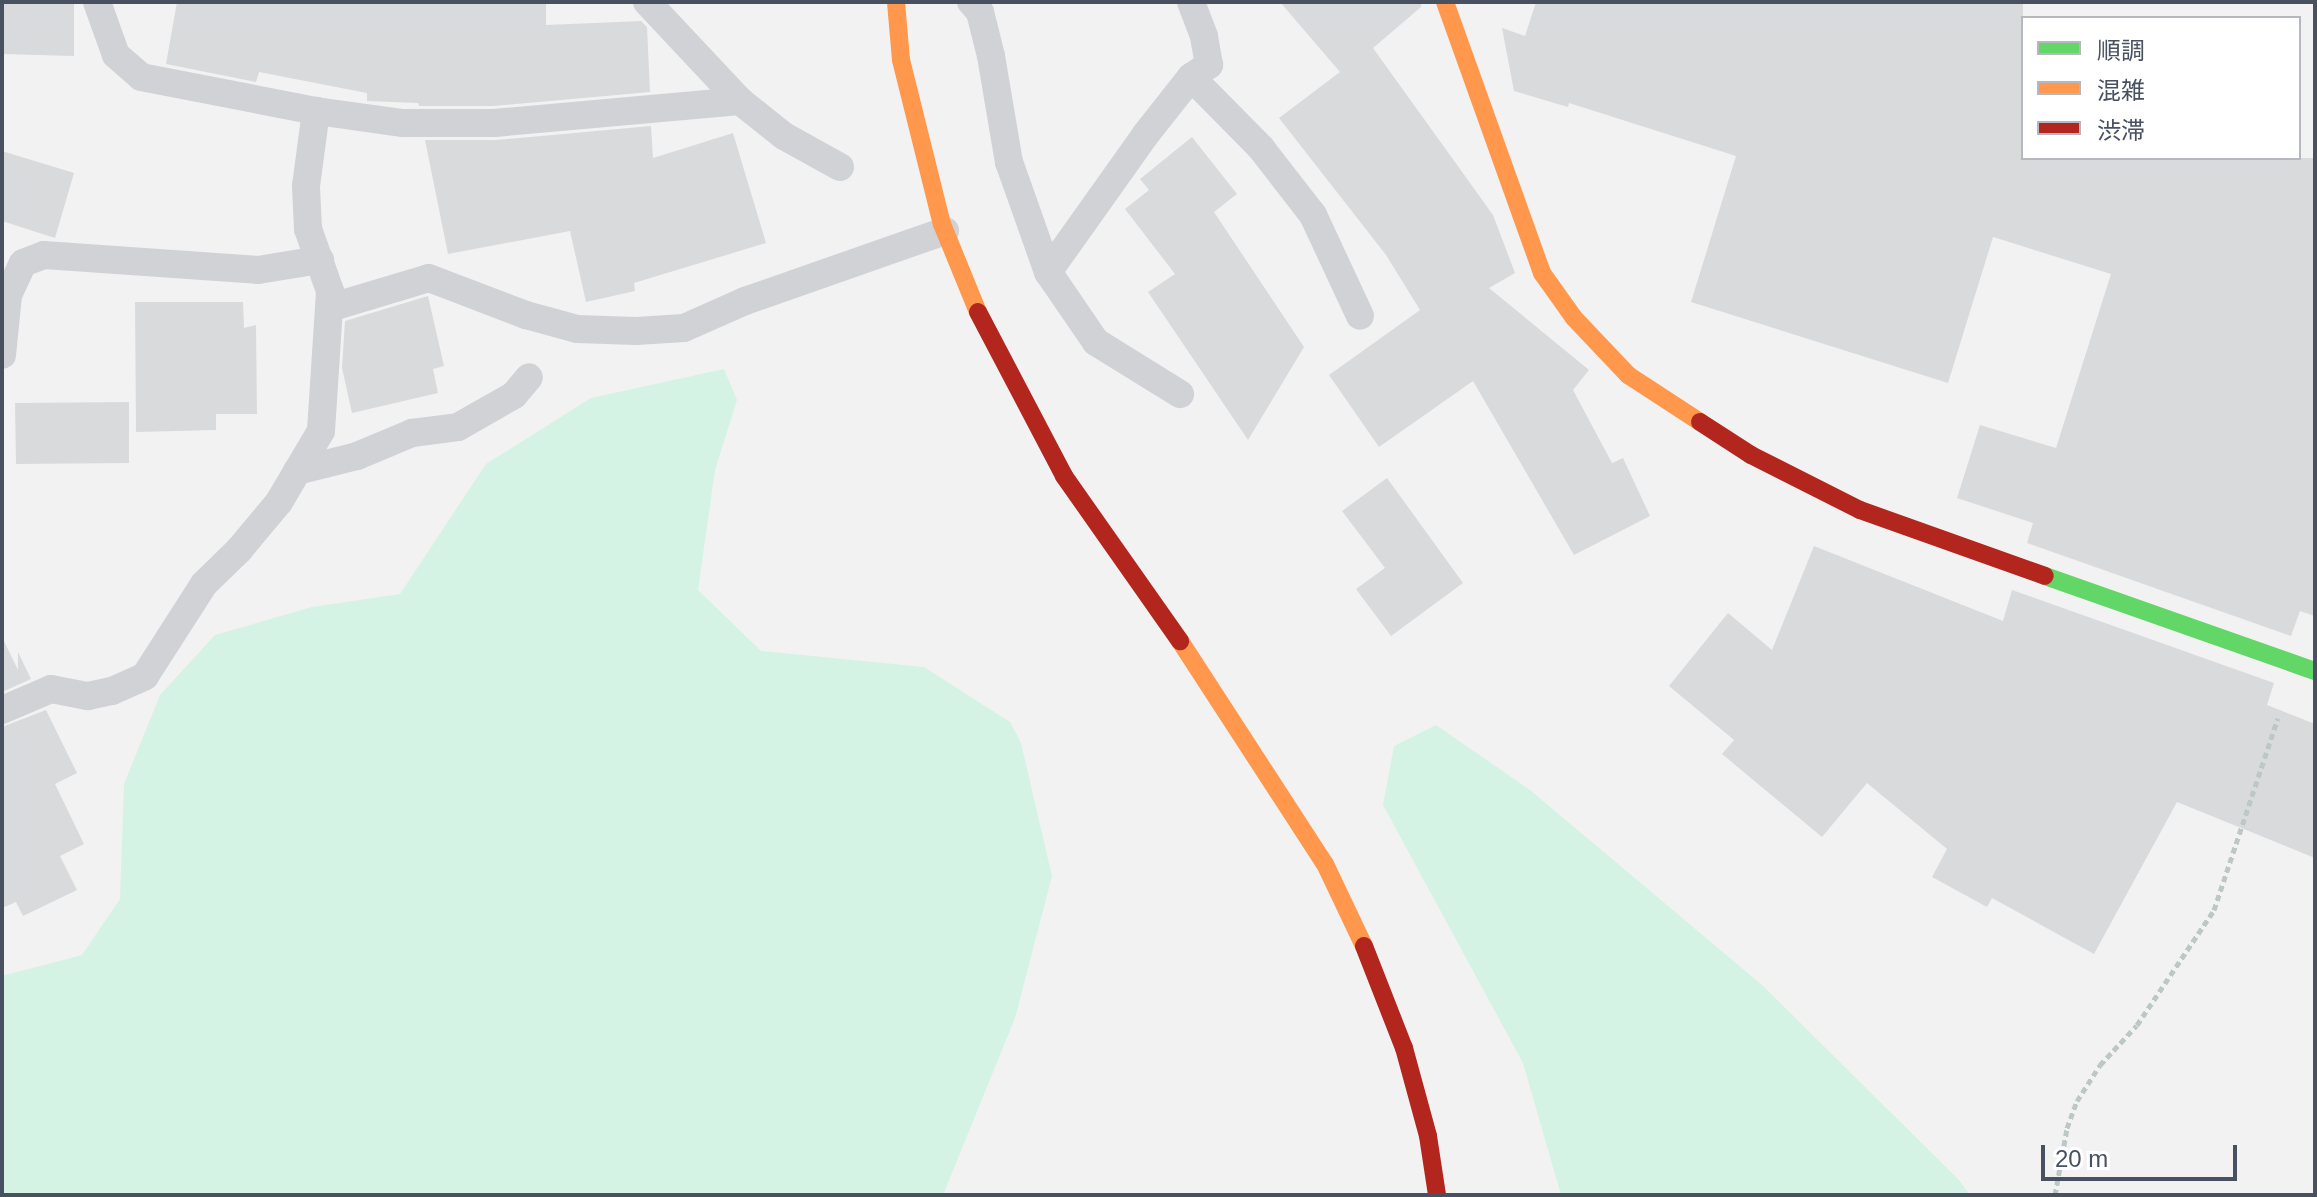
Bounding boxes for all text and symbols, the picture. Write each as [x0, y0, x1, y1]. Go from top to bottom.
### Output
legend [2021, 16, 2301, 160]
text: 順調 [2097, 37, 2145, 64]
text: 混雑 [2097, 77, 2145, 104]
text: 渋滞 [2097, 117, 2145, 144]
scale bar [2045, 1129, 2241, 1179]
text: 20 m [2055, 1145, 2108, 1172]

